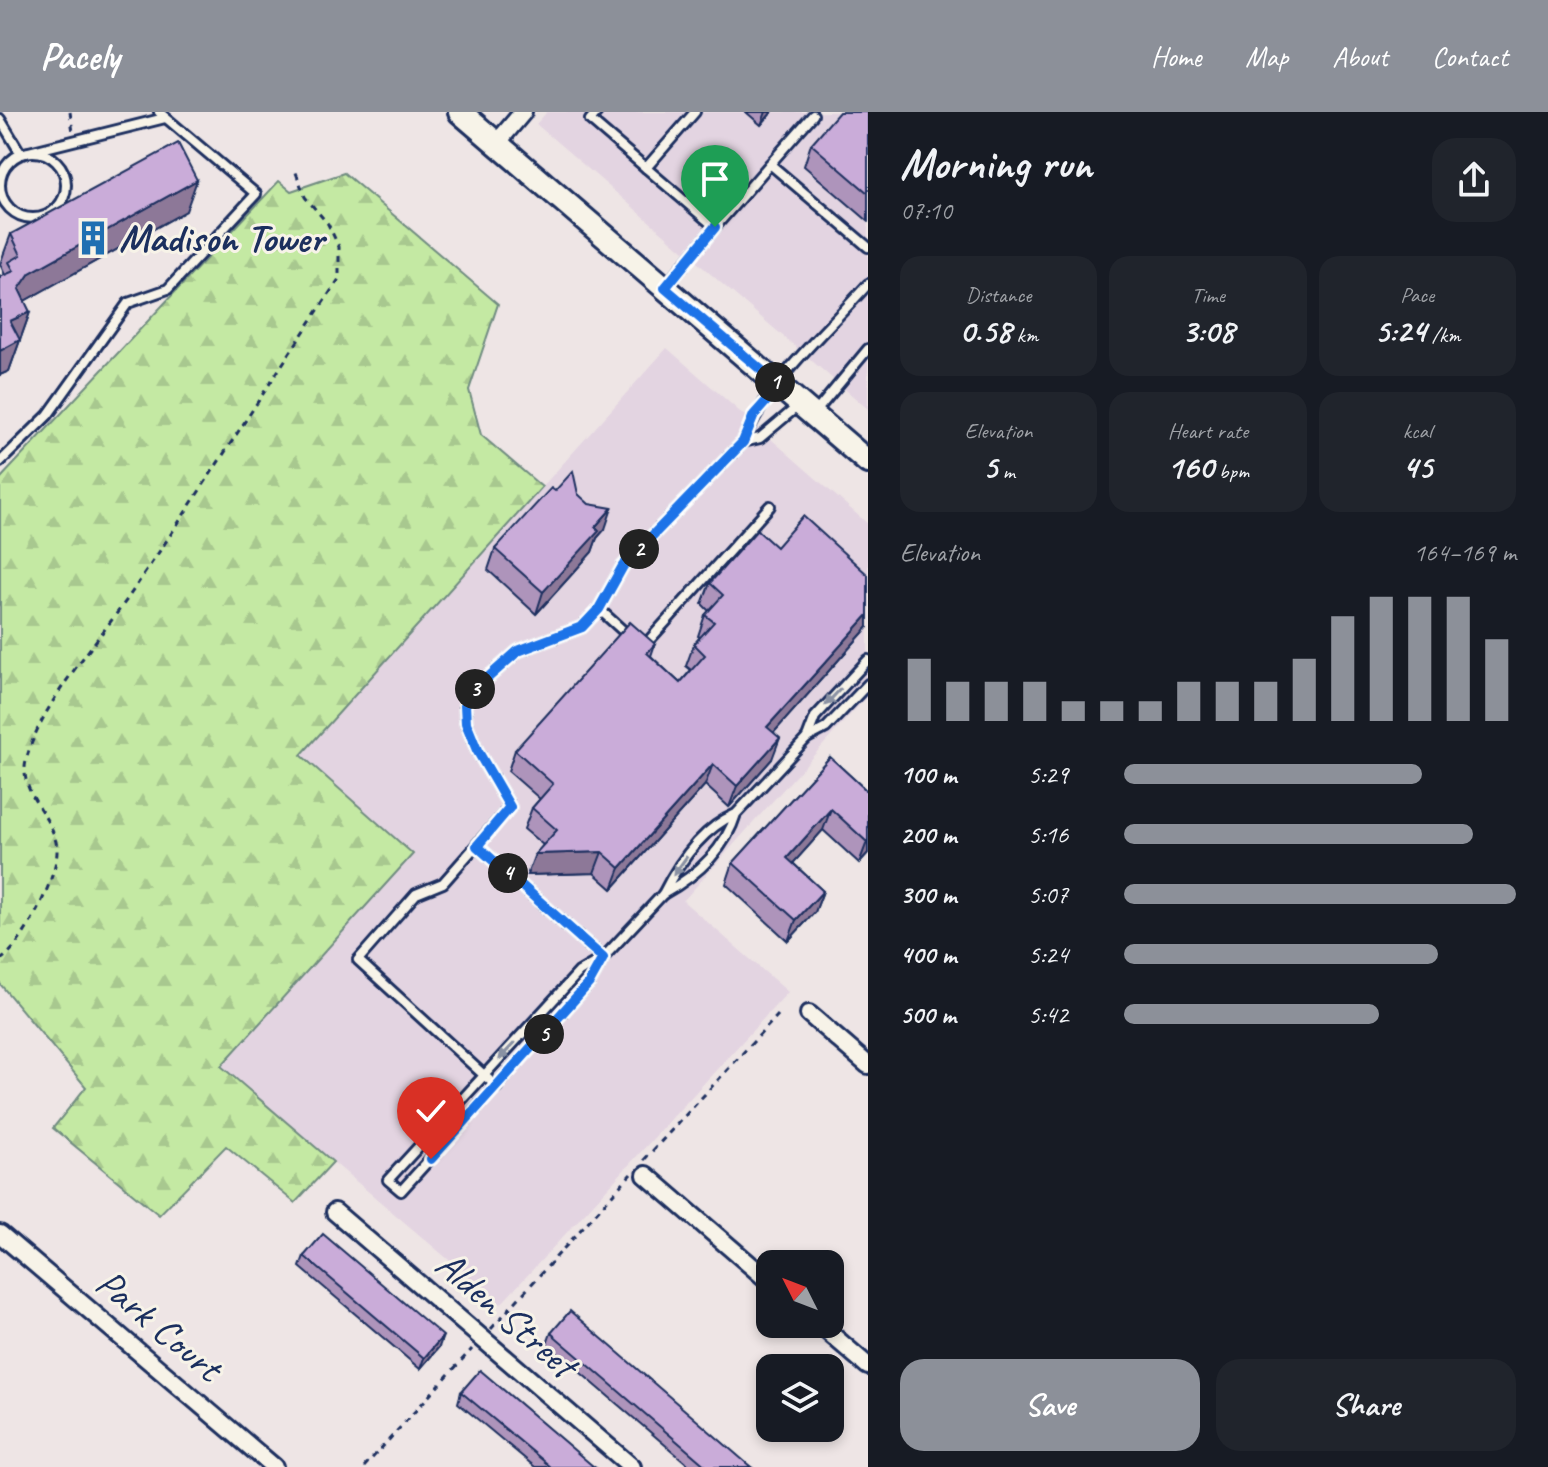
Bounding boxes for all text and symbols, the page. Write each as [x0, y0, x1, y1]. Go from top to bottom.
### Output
text: Pacely [40, 33, 119, 80]
text: Home [1151, 39, 1201, 74]
text: Map [1245, 39, 1288, 74]
text: About [1332, 39, 1388, 74]
text: Contact [1432, 39, 1508, 74]
text: Morning run [900, 136, 1092, 191]
button: share [1432, 138, 1516, 222]
pin [681, 145, 749, 227]
icon: arrive [693, 157, 737, 201]
text: 07:10 [900, 194, 952, 227]
place label: Madison Tower [119, 213, 328, 263]
building icon: Madison Tower [74, 219, 112, 257]
text: Distance [966, 281, 1031, 309]
text: Time [1191, 281, 1225, 309]
text: Pace [1400, 281, 1434, 309]
text: 0.58 [959, 309, 1011, 352]
text: 3:08 [1182, 309, 1234, 352]
text: 5:24 [1374, 309, 1426, 352]
text: km [1011, 321, 1038, 349]
text: /km [1426, 321, 1460, 349]
pin: 1 [755, 362, 795, 402]
text: 1 [770, 368, 780, 396]
text: Elevation [965, 417, 1033, 445]
text: Heart rate [1168, 417, 1248, 445]
text: kcal [1403, 417, 1432, 445]
text: 5 [982, 445, 997, 488]
text: 160 [1167, 445, 1214, 488]
text: 45 [1402, 445, 1432, 488]
text: m [997, 457, 1015, 485]
text: bpm [1214, 457, 1249, 485]
pin: 2 [619, 529, 659, 569]
text: 2 [634, 535, 644, 563]
text: Elevation [900, 536, 980, 569]
text: 164–169 m [1413, 536, 1516, 569]
pin: 3 [455, 669, 495, 709]
text: 3 [470, 675, 480, 703]
one-way arrow [825, 687, 843, 706]
text: 100 m [900, 758, 956, 791]
text: 5:29 [1028, 758, 1068, 791]
text: 200 m [900, 818, 956, 851]
text: 5:16 [1028, 818, 1068, 851]
pin: 4 [488, 853, 528, 893]
one-way arrow [672, 855, 688, 877]
text: 4 [503, 859, 513, 887]
text: 300 m [900, 878, 956, 911]
text: 5:07 [1028, 878, 1068, 911]
text: 400 m [900, 938, 956, 971]
text: 5:24 [1028, 938, 1068, 971]
text: 500 m [900, 998, 956, 1031]
text: 5:42 [1028, 998, 1068, 1031]
pin: 5 [524, 1014, 564, 1054]
text: 5 [539, 1020, 549, 1048]
one-way arrow [498, 1041, 516, 1060]
pin [397, 1077, 465, 1159]
icon: check [409, 1089, 453, 1133]
street label: Alden Street [425, 1239, 591, 1393]
north arrow [756, 1250, 844, 1338]
map controls [756, 1250, 844, 1442]
street label: Park Court [86, 1258, 235, 1394]
button: layers [756, 1354, 844, 1442]
button: Save [900, 1359, 1200, 1451]
button: Share [1216, 1359, 1516, 1451]

